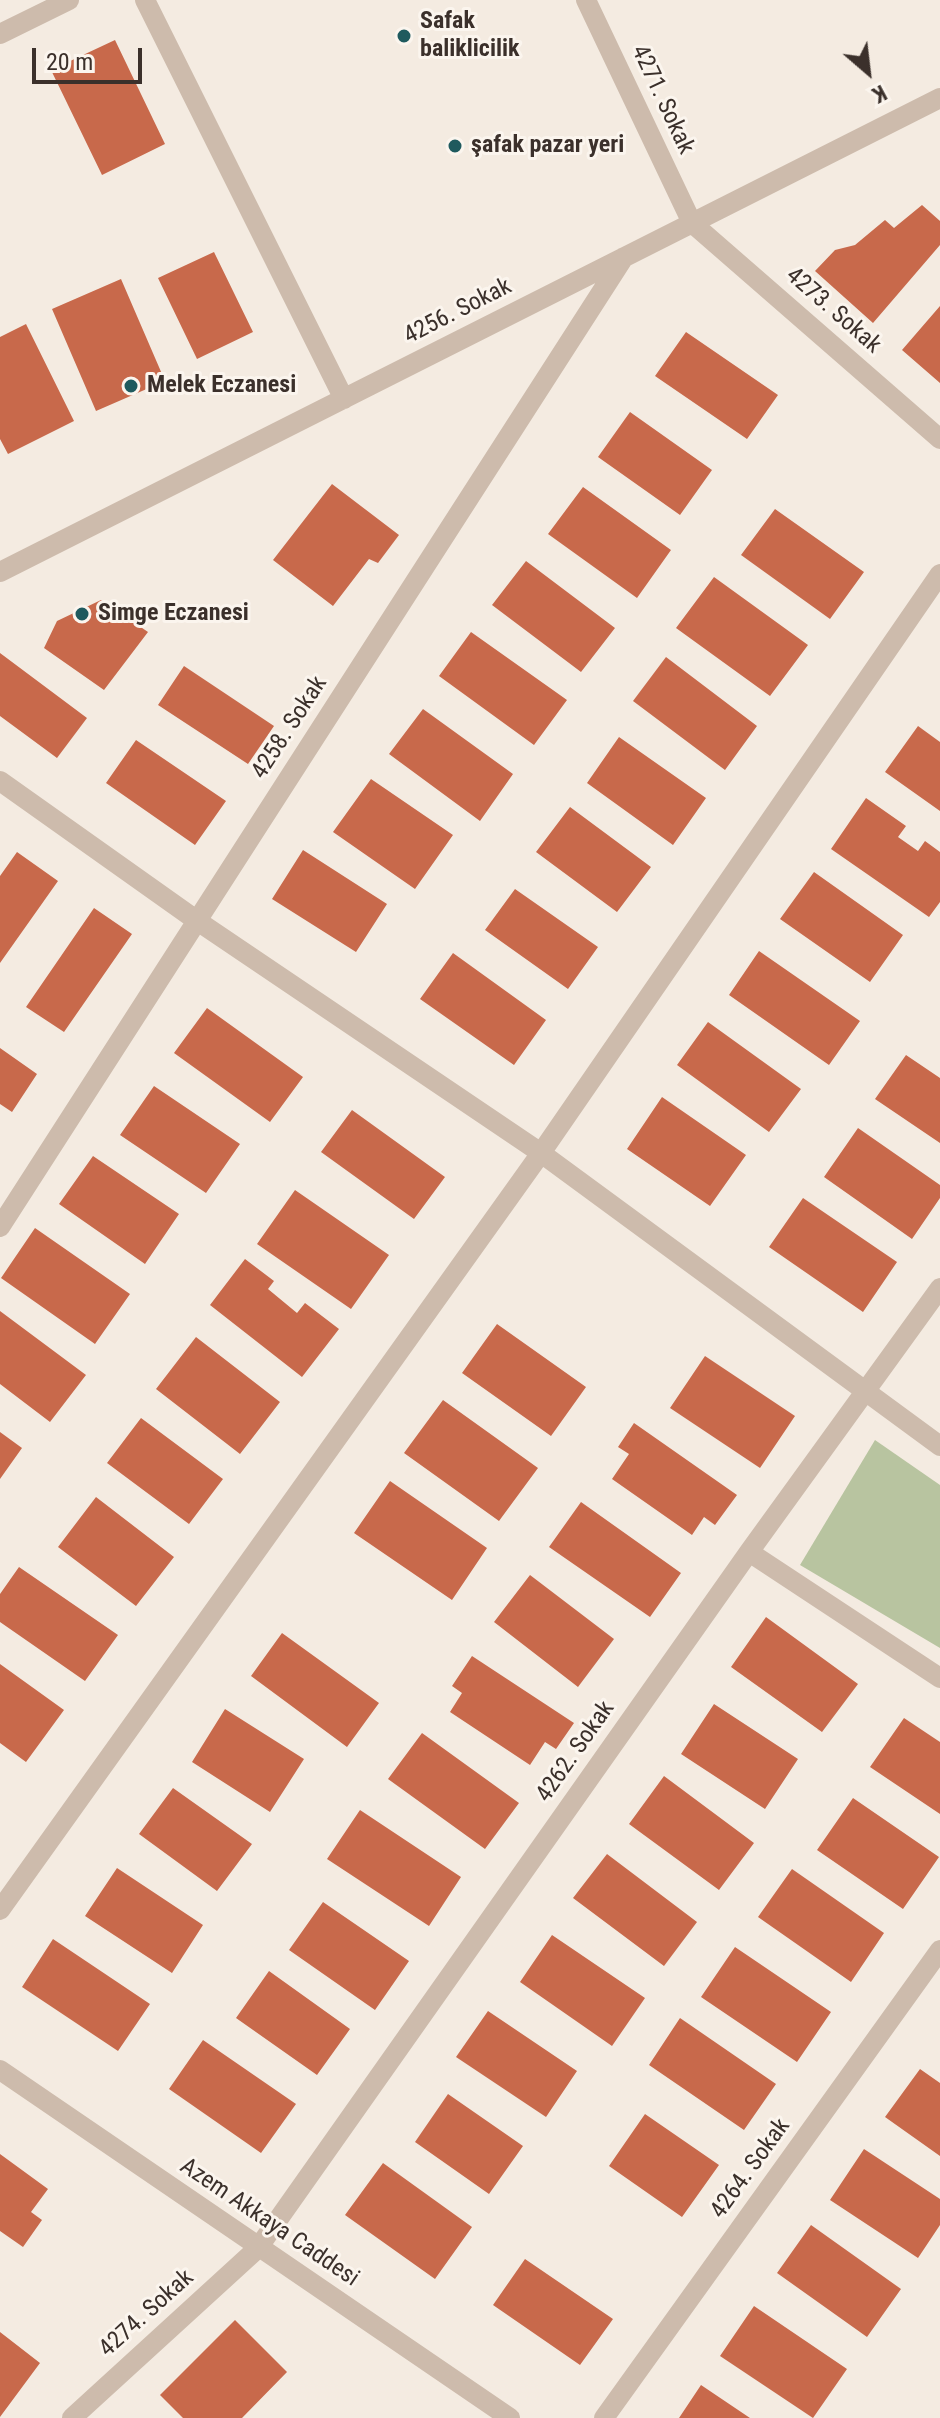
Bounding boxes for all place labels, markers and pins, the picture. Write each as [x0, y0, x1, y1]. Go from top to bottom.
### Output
place label: Safak baliklicilik [420, 8, 520, 64]
marker: Safak baliklicilik [395, 27, 413, 45]
place label: şafak pazar yeri [471, 132, 624, 160]
marker: şafak pazar yeri [446, 137, 464, 155]
place label: Melek Eczanesi [147, 372, 296, 400]
marker: Melek Eczanesi [122, 377, 140, 395]
place label: Simge Eczanesi [98, 600, 249, 628]
marker: Simge Eczanesi [73, 605, 91, 623]

